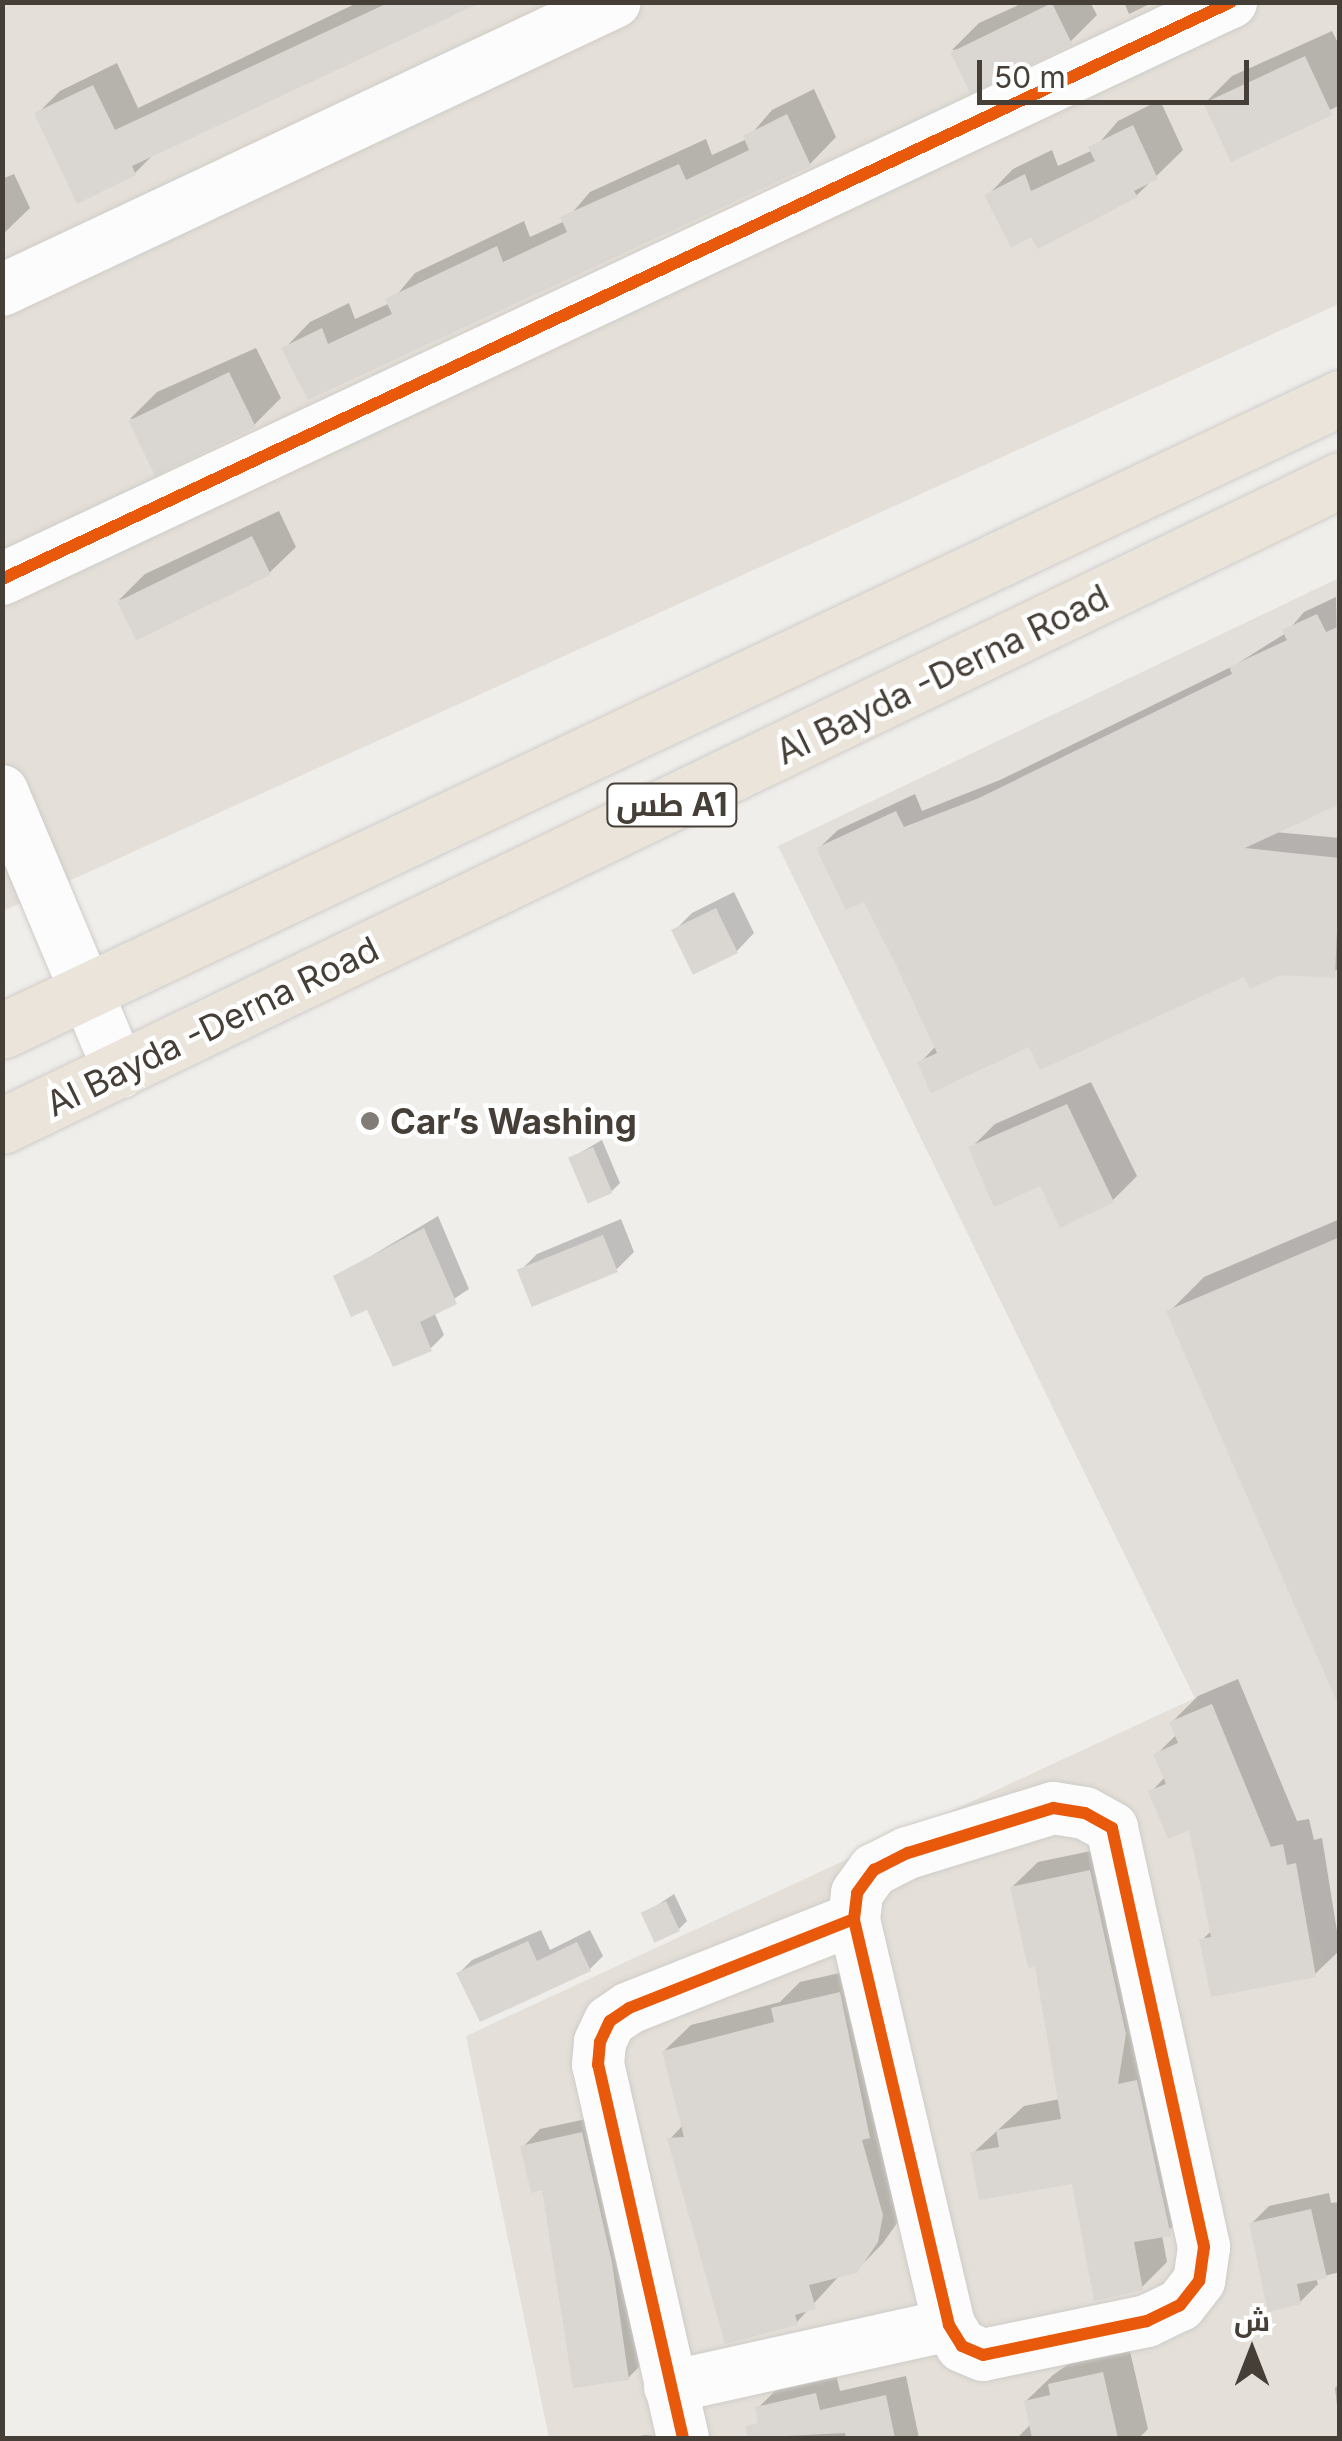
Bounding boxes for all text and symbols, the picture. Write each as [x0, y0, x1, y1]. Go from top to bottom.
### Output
scale bar [982, 40, 1254, 102]
text: 50 m [994, 59, 1066, 95]
street label: Al Bayda -Derna Road [769, 575, 1115, 773]
road number: طس A1 [604, 778, 740, 832]
street label: Al Bayda -Derna Road [39, 927, 385, 1125]
place label: Car’s Washing [390, 1100, 637, 1142]
marker: Car’s Washing [359, 1110, 381, 1132]
north arrow [1202, 2301, 1302, 2401]
text: ش [1234, 2304, 1270, 2338]

